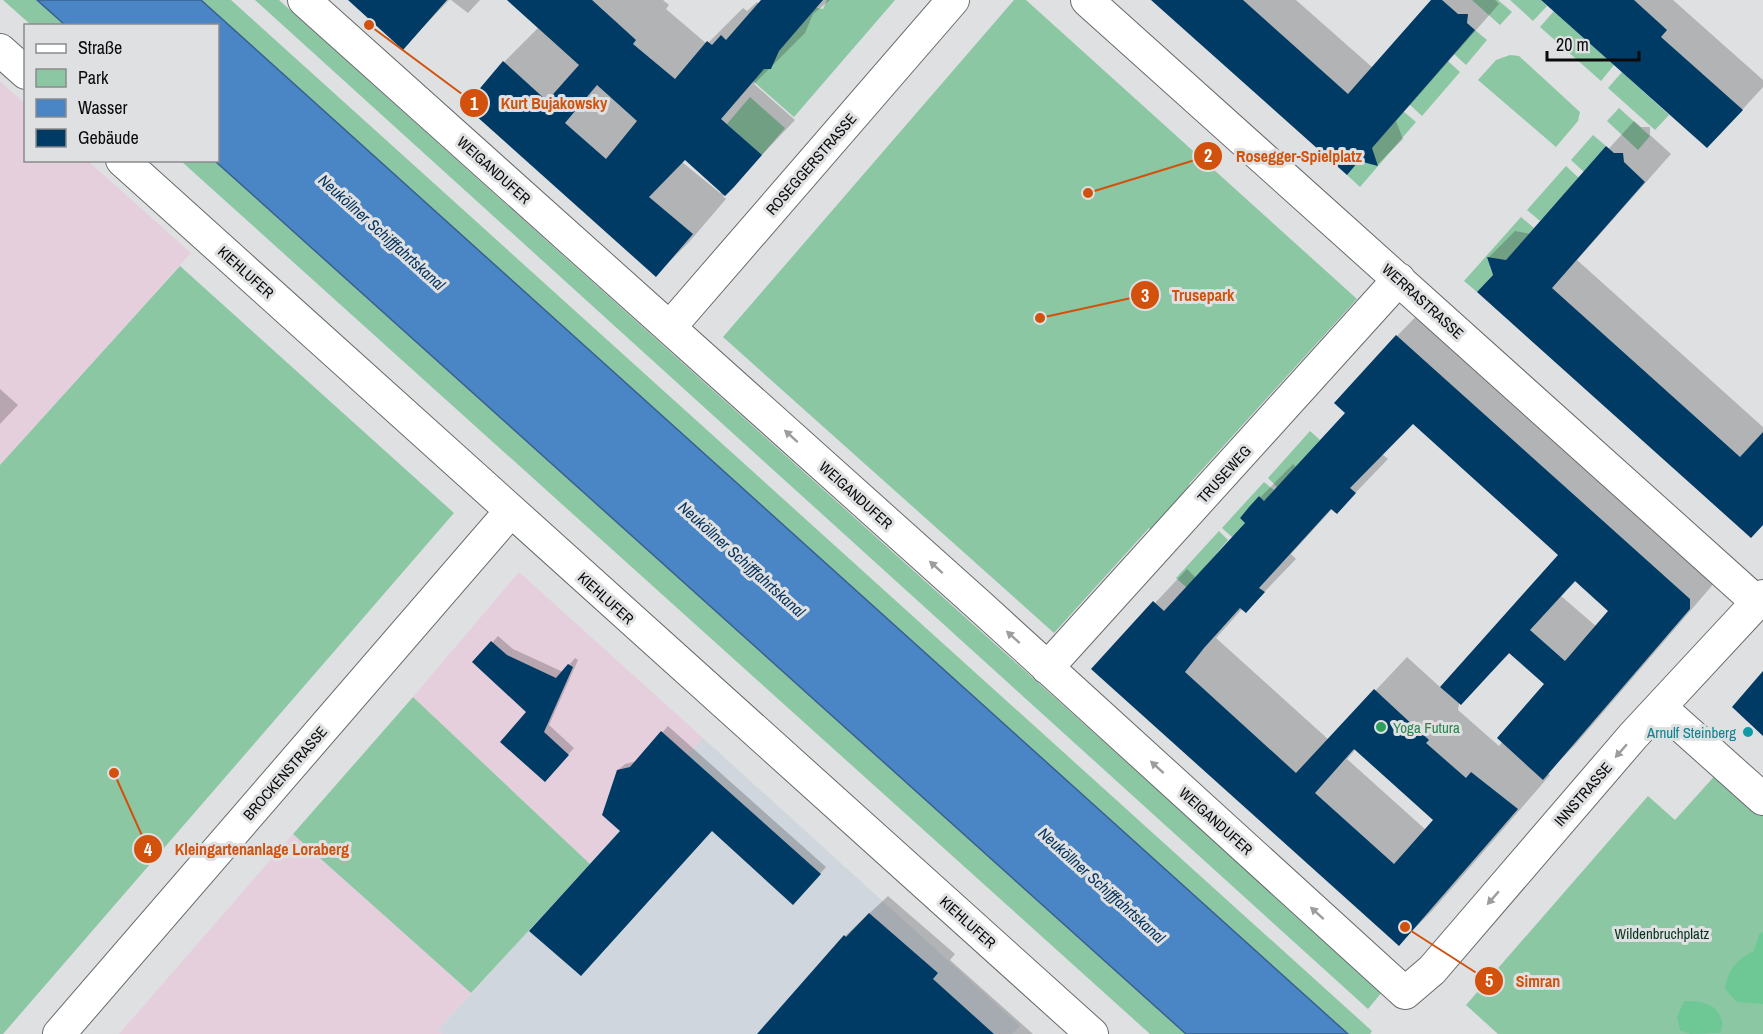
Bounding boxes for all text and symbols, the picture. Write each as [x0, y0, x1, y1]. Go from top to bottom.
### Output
legend [24, 24, 219, 162]
scale bar [1547, 24, 1638, 62]
text: 20 m [1556, 32, 1589, 57]
text: Straße [78, 35, 122, 60]
text: Park [78, 65, 109, 90]
callout: Kurt Bujakowsky [459, 86, 619, 120]
text: 1 [470, 91, 479, 116]
text: Kurt Bujakowsky [501, 92, 608, 114]
text: Wasser [78, 95, 128, 120]
street label: ROSEGGERSTRASSE [761, 109, 861, 219]
text: Gebäude [78, 125, 139, 150]
street label: WEIGANDUFER [453, 131, 535, 209]
callout: Rosegger-Spielplatz [1193, 139, 1374, 173]
text: 2 [1204, 143, 1212, 168]
text: Rosegger-Spielplatz [1236, 145, 1362, 167]
water label: Neuköllner Schifffahrtskanal [314, 169, 451, 296]
street label: KIEHLUFER [213, 241, 279, 303]
street label: WERRASTRASSE [1378, 259, 1468, 343]
callout: Trusepark [1130, 278, 1246, 312]
text: 3 [1141, 283, 1149, 308]
text: Trusepark [1172, 284, 1235, 306]
one-way arrow [784, 429, 799, 443]
street label: TRUSEWEG [1192, 441, 1256, 507]
street label: WEIGANDUFER [815, 456, 897, 534]
water label: Neuköllner Schifffahrtskanal [674, 496, 811, 623]
one-way arrow [929, 561, 944, 574]
street label: KIEHLUFER [573, 567, 639, 629]
one-way arrow [1006, 630, 1021, 644]
place label: Yoga Futura [1393, 717, 1460, 738]
marker: Yoga Futura [1374, 720, 1388, 734]
street label: BROCKENSTRASSE [238, 721, 332, 825]
place label: Arnulf Steinberg [1646, 722, 1736, 743]
marker: Arnulf Steinberg [1741, 725, 1755, 739]
one-way arrow [1614, 743, 1628, 758]
street label: INNSTRASSE [1549, 757, 1617, 831]
one-way arrow [1150, 761, 1165, 774]
street label: WEIGANDUFER [1175, 782, 1257, 860]
water label: Neuköllner Schifffahrtskanal [1034, 822, 1171, 949]
callout: Kleingartenanlage Loraberg [133, 832, 361, 866]
text: 4 [144, 837, 153, 862]
text: Kleingartenanlage Loraberg [175, 838, 349, 860]
one-way arrow [1487, 890, 1500, 906]
street label: KIEHLUFER [935, 891, 1001, 953]
one-way arrow [1310, 906, 1324, 920]
park label: Wildenbruchplatz [1614, 923, 1710, 944]
callout: Simran [1474, 964, 1572, 998]
text: 5 [1485, 968, 1493, 993]
text: Simran [1516, 970, 1560, 992]

